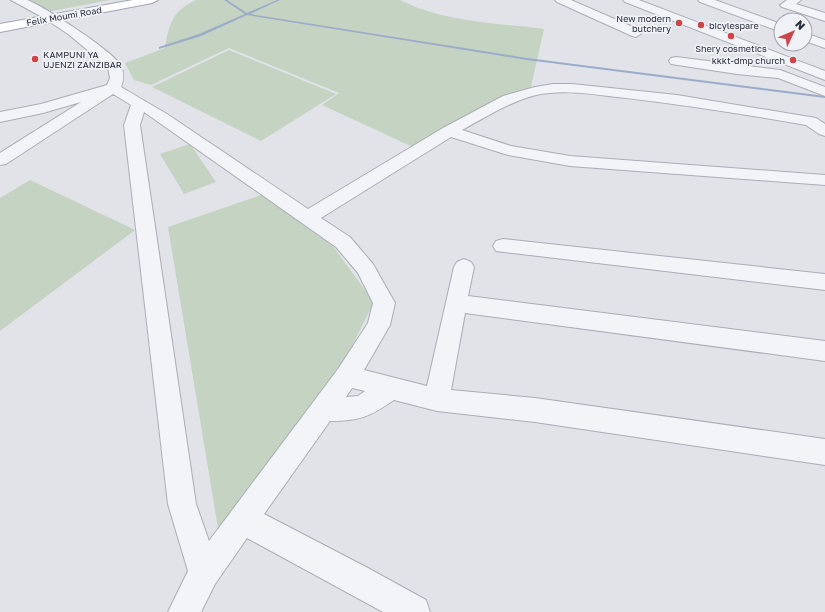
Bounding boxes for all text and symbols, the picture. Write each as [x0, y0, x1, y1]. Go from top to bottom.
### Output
street label: Felix Moumi Road [25, 4, 103, 28]
north arrow [773, 12, 813, 52]
place label: New modern butchery [616, 13, 671, 34]
text: N [793, 17, 808, 32]
marker: New modern butchery [674, 18, 684, 28]
marker: bicylespare [696, 20, 706, 30]
place label: bicylespare [709, 20, 759, 31]
marker: Shery cosmetics [726, 31, 736, 41]
place label: Shery cosmetics [695, 43, 767, 54]
place label: KAMPUNI YA UJENZI ZANZIBAR [43, 49, 122, 70]
marker: KAMPUNI YA UJENZI ZANZIBAR [30, 54, 40, 64]
place label: kkkt-dmp church [712, 55, 785, 66]
marker: kkkt-dmp church [788, 55, 798, 65]

